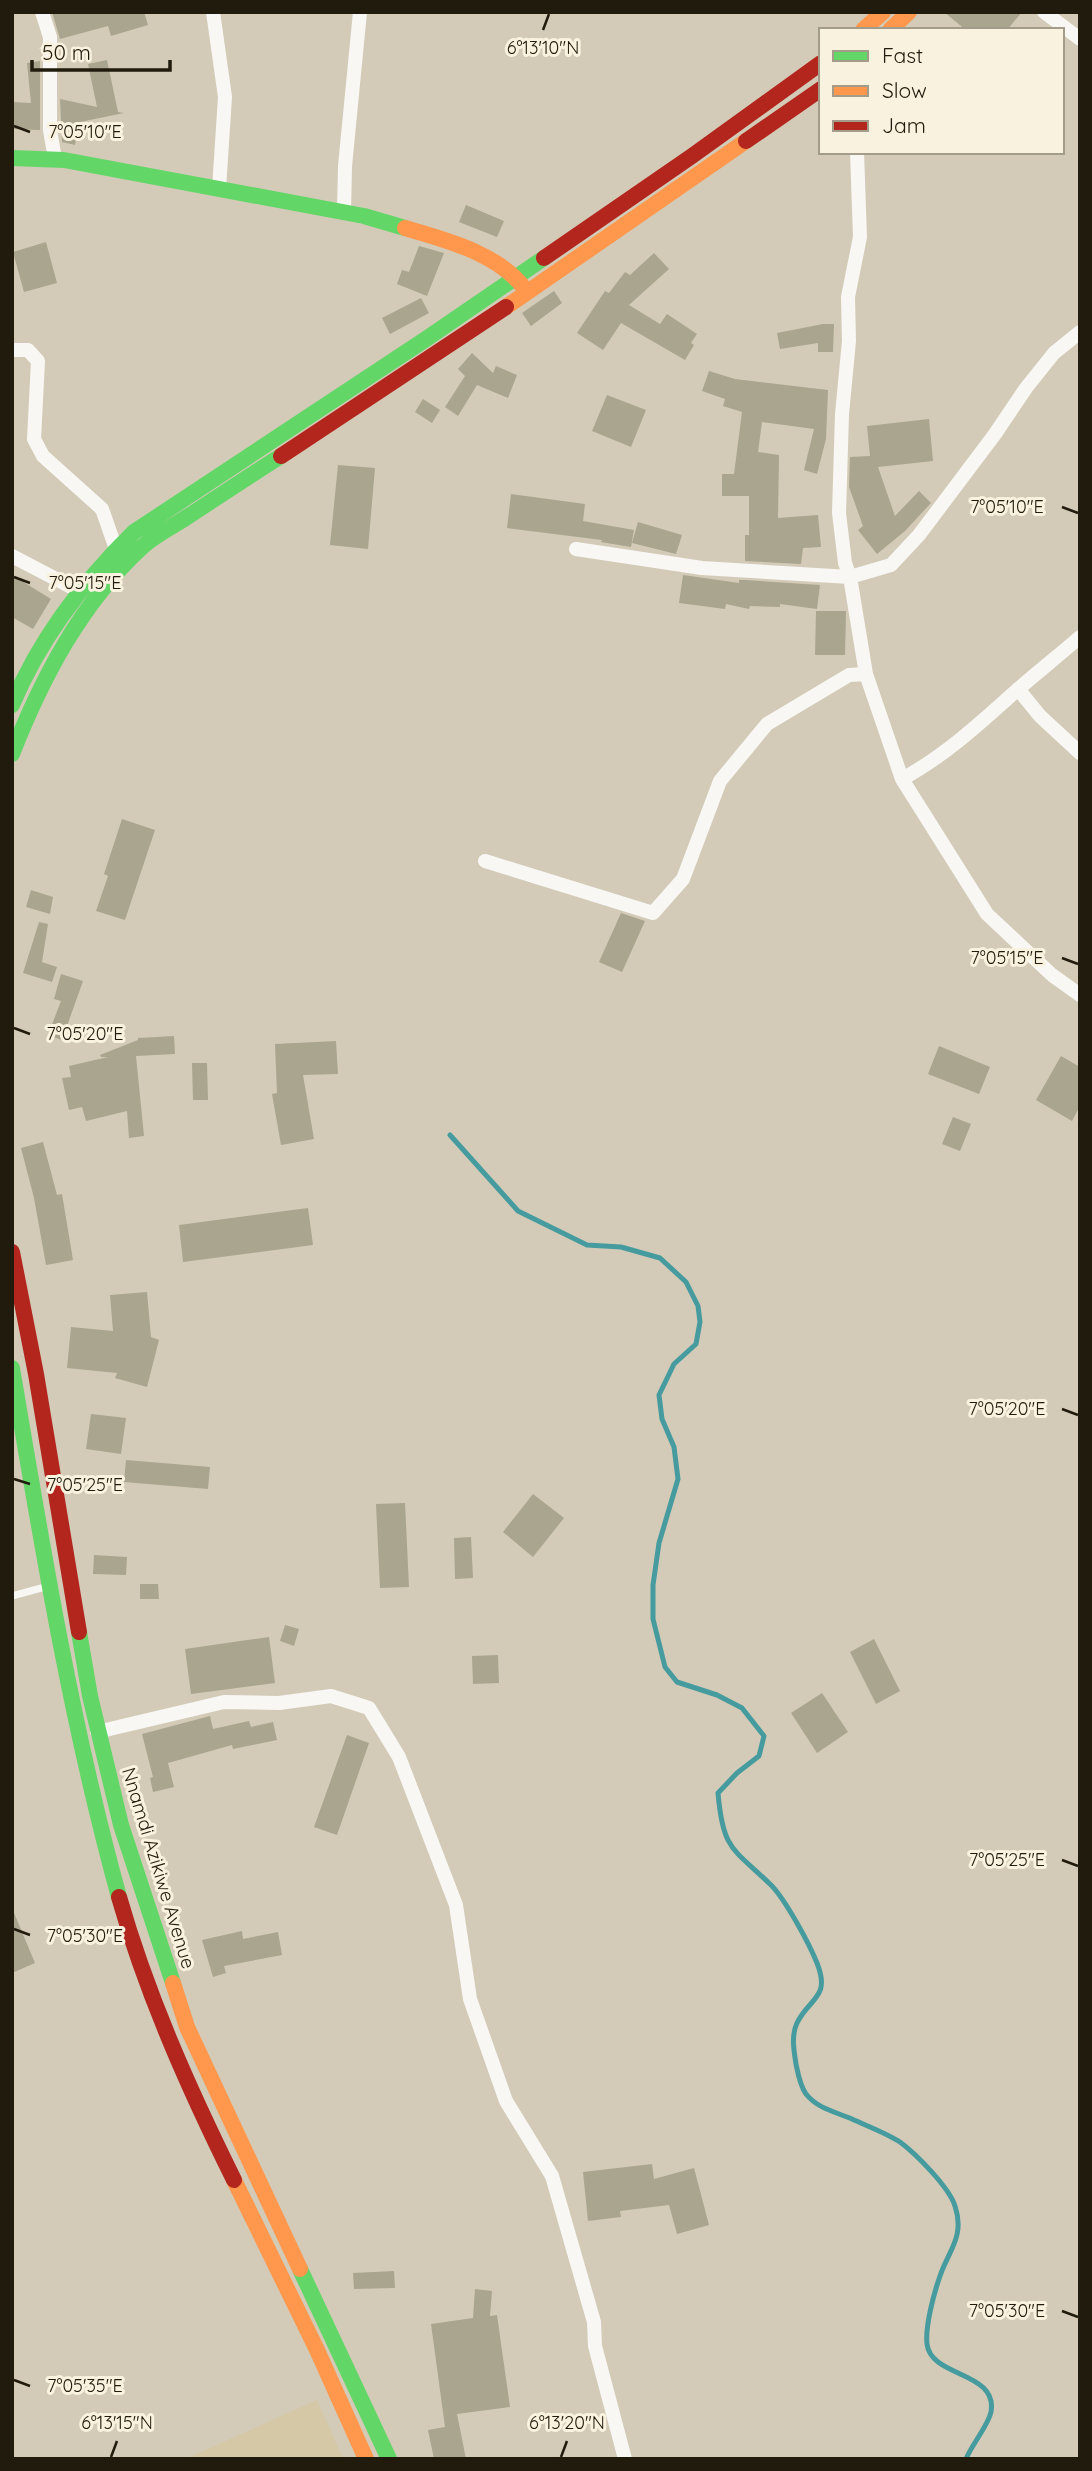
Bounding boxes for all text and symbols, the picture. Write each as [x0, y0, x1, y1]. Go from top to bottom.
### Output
scale bar [32, 28, 170, 72]
legend [819, 28, 1064, 154]
text: 6°13'10"N [507, 36, 579, 59]
text: 50 m [42, 39, 91, 65]
text: Fast [882, 42, 923, 68]
text: Slow [882, 77, 927, 103]
text: Jam [882, 112, 926, 138]
text: 7°05'10"E [48, 120, 122, 143]
text: 7°05'10"E [970, 495, 1044, 518]
text: 7°05'15"E [49, 571, 121, 594]
text: 7°05'15"E [971, 946, 1043, 969]
text: 7°05'20"E [46, 1022, 124, 1045]
text: 7°05'20"E [968, 1397, 1046, 1420]
text: 7°05'25"E [47, 1473, 123, 1496]
street label: Nnamdi Azikiwe Avenue [117, 1764, 201, 1972]
text: 7°05'25"E [969, 1848, 1045, 1871]
text: 7°05'30"E [47, 1924, 123, 1947]
text: 7°05'30"E [969, 2299, 1045, 2322]
text: 7°05'35"E [47, 2374, 123, 2397]
text: 6°13'15"N [81, 2411, 153, 2434]
text: 6°13'20"N [529, 2411, 605, 2434]

